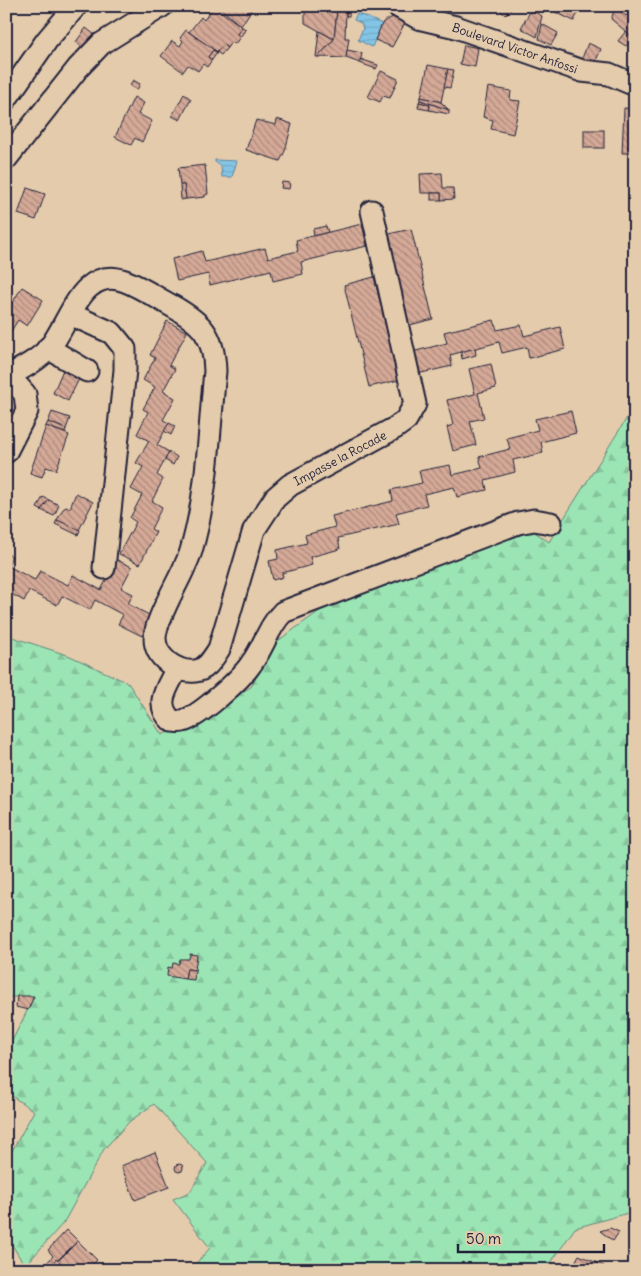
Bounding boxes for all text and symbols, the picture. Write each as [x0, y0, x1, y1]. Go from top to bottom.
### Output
street label: Boulevard Victor Anfossi [450, 19, 580, 77]
street label: Impasse la Rocade [291, 427, 389, 489]
scale bar [458, 1221, 605, 1253]
text: 50 m [466, 1229, 501, 1248]

